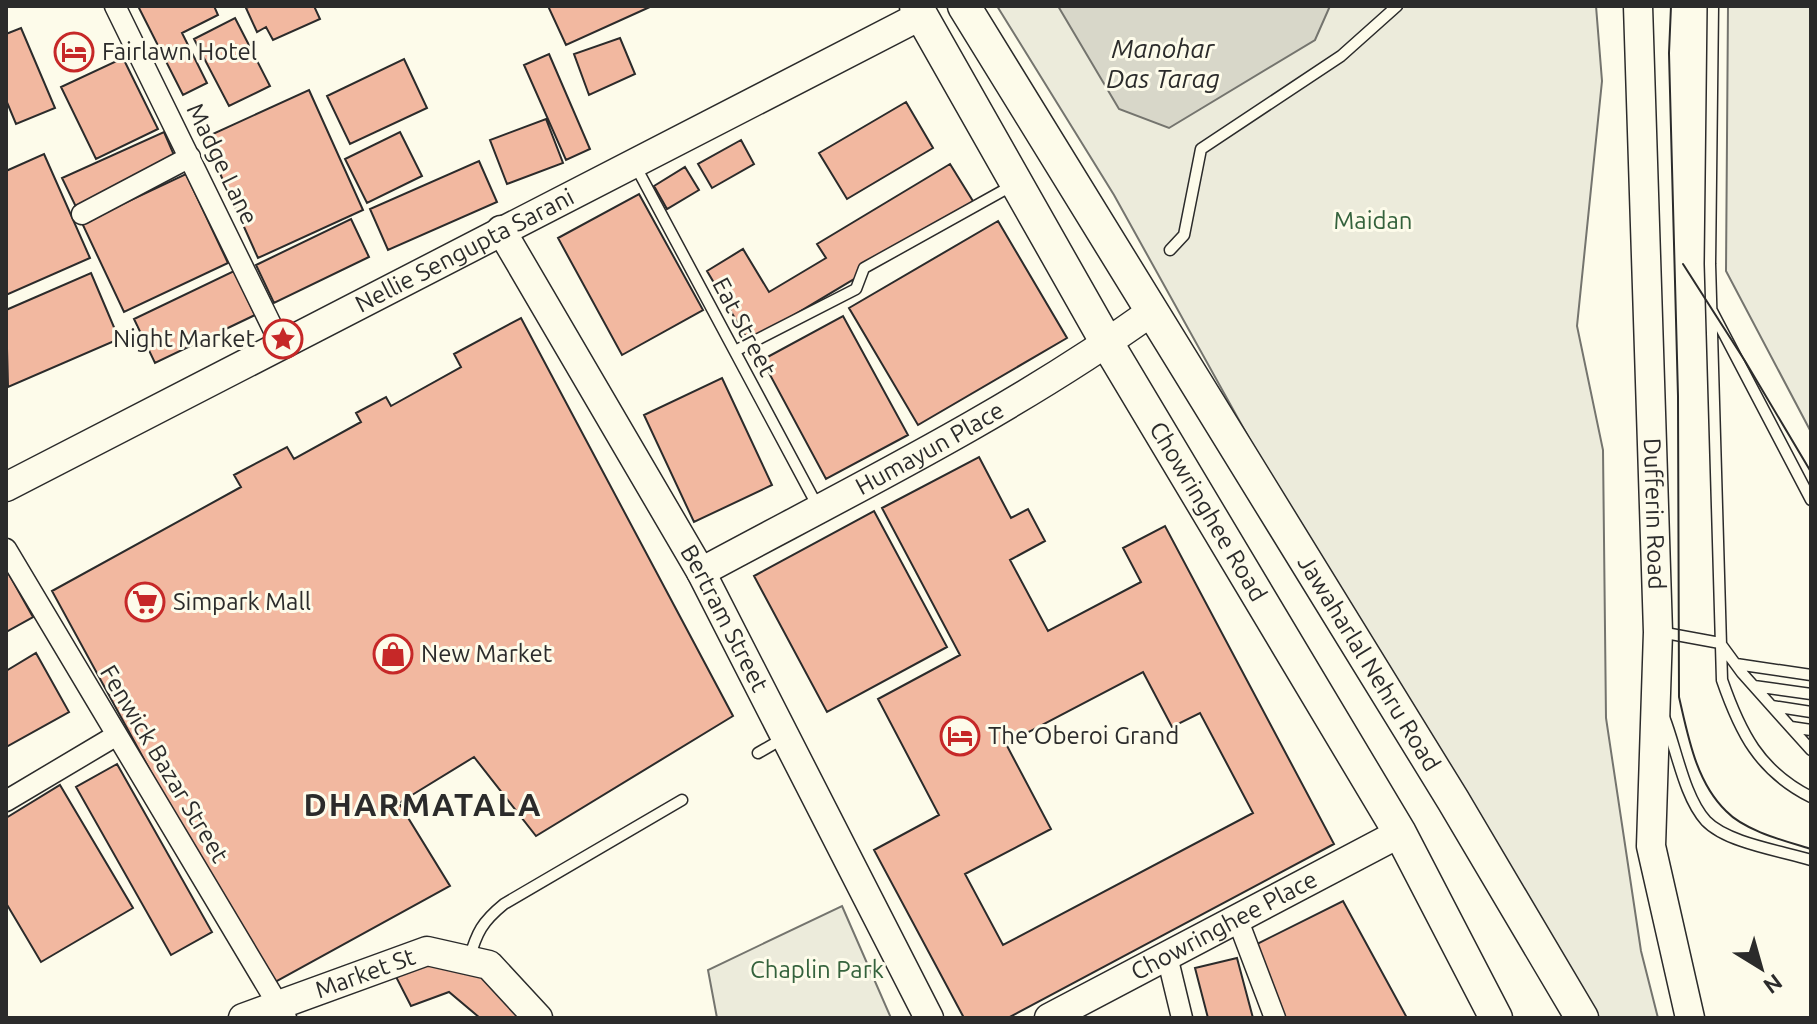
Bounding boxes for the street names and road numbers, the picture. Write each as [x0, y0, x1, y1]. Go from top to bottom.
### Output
street label: Madge Lane [182, 99, 263, 229]
street label: Nellie Sengupta Sarani [351, 183, 578, 318]
street label: Eat Street [707, 273, 782, 381]
street label: Humayun Place [851, 396, 1009, 500]
street label: Chowringhee Road [1144, 417, 1272, 606]
street label: Dufferin Road [1639, 437, 1671, 590]
street label: Bertram Street [675, 540, 774, 697]
street label: Jawaharlal Nehru Road [1293, 550, 1446, 776]
street label: Fenwick Bazar Street [95, 660, 234, 868]
street label: Chowringhee Place [1126, 865, 1322, 985]
street label: Market St [311, 942, 419, 1004]

